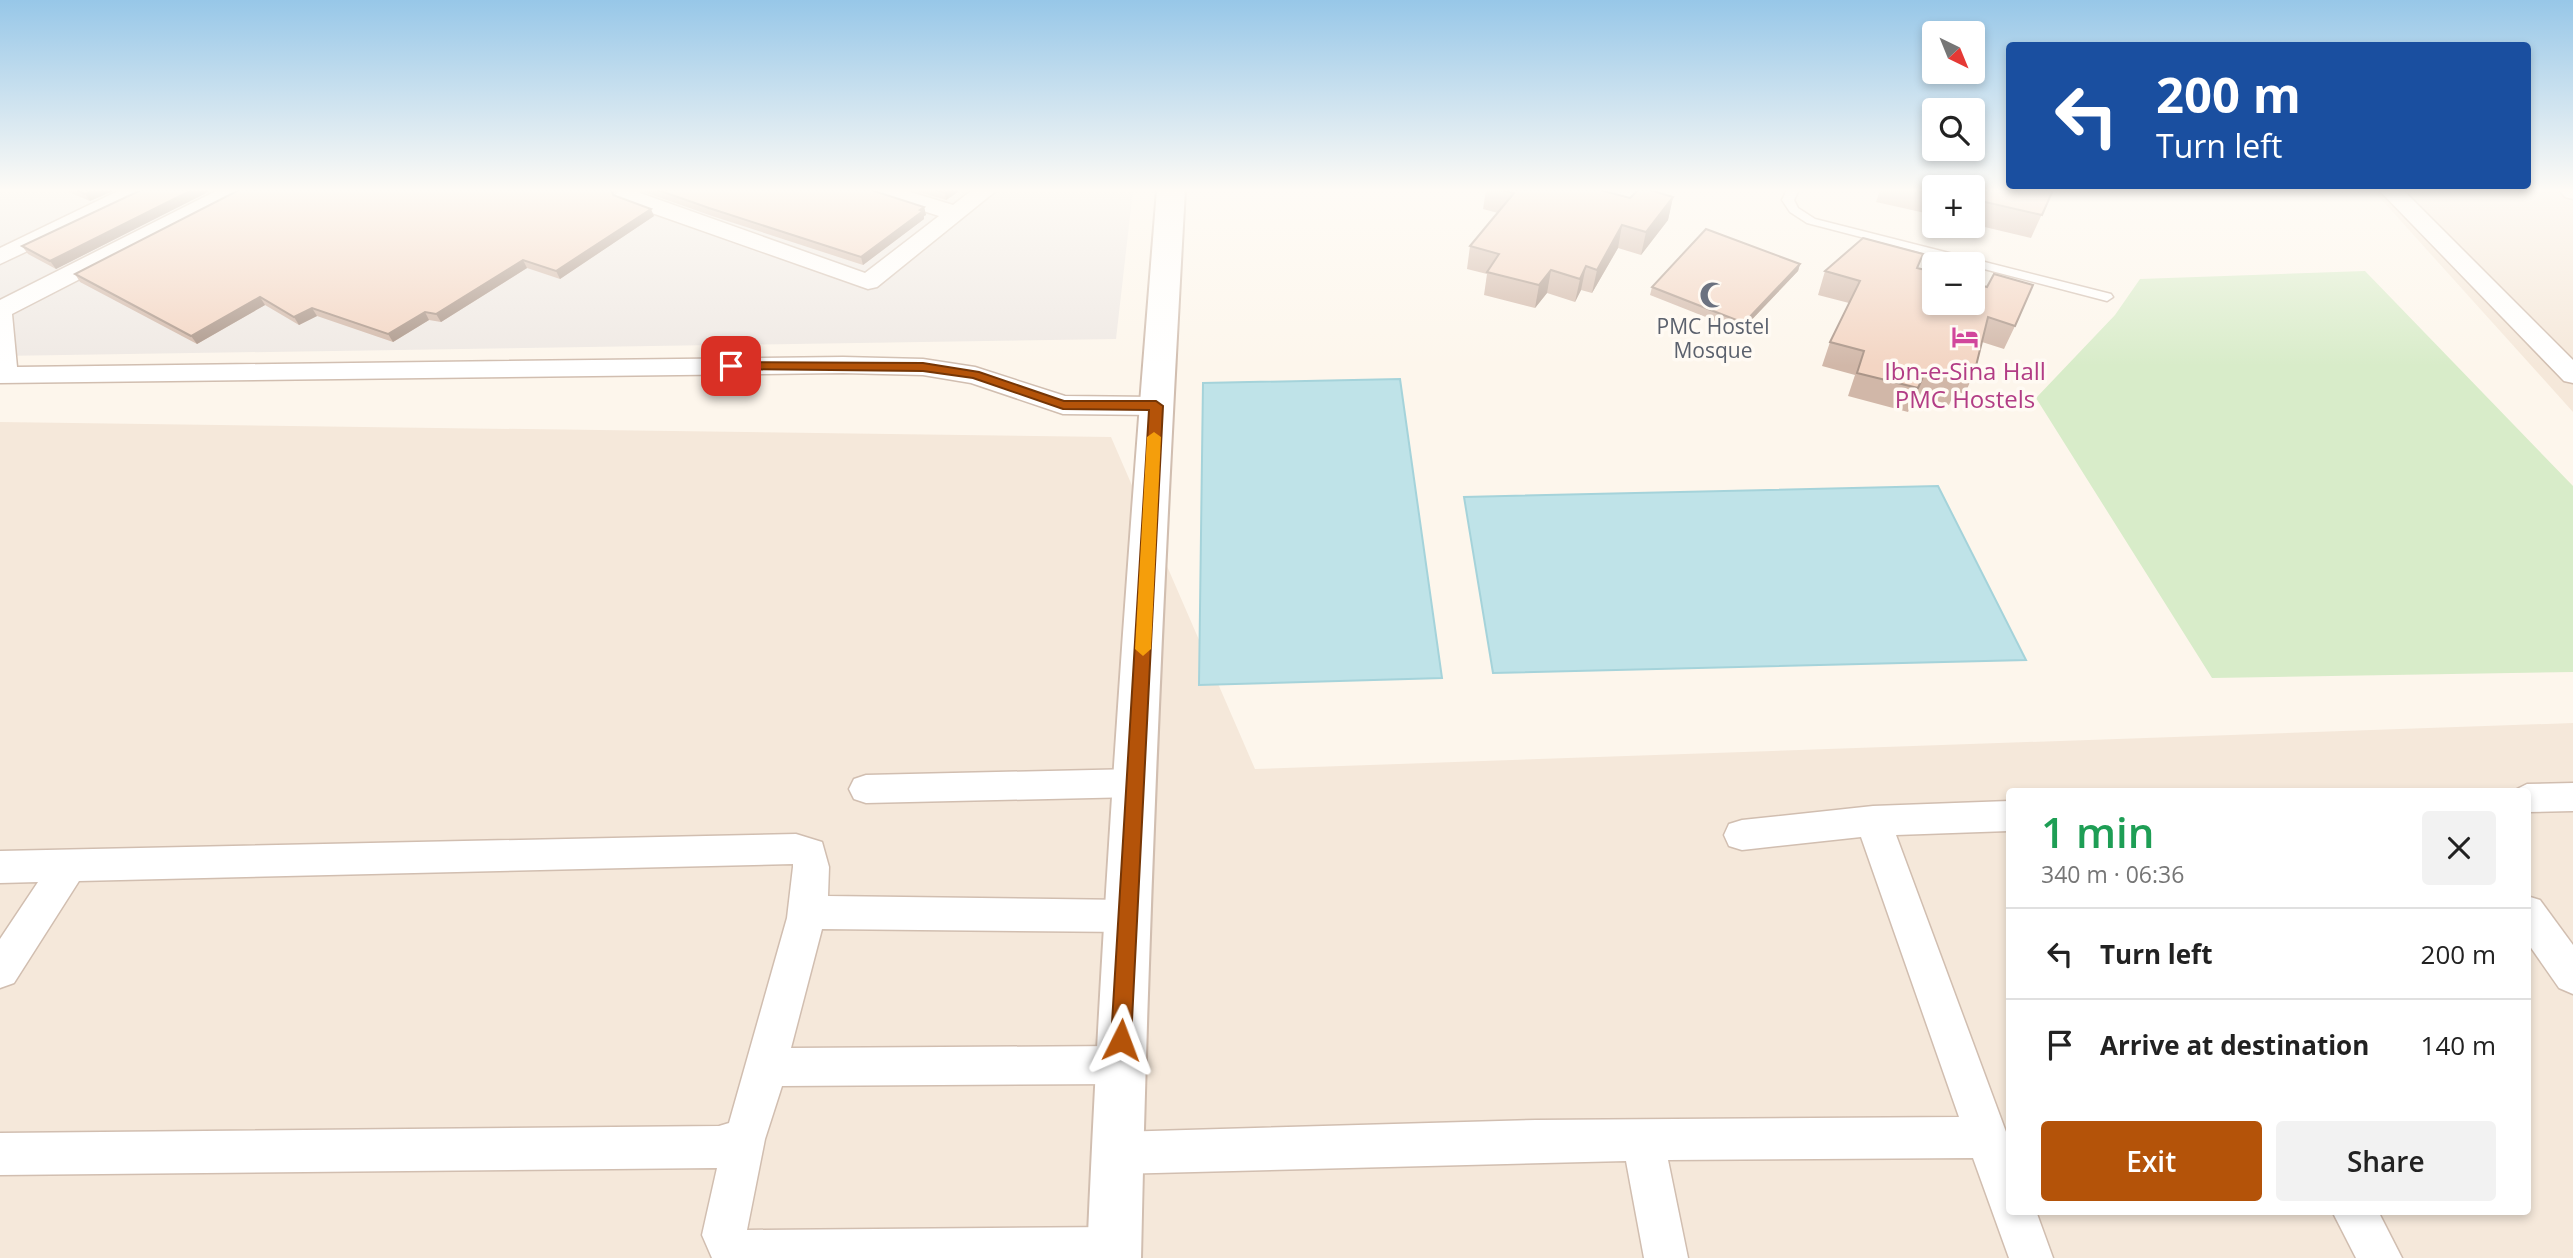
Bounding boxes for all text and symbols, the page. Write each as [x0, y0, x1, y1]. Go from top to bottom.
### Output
north arrow [1922, 21, 1984, 84]
map controls [1922, 21, 1985, 315]
text: 200 m [2156, 61, 2301, 127]
icon: left [2041, 70, 2132, 161]
button: search [1922, 98, 1985, 161]
text: Turn left [2156, 124, 2282, 167]
button: + [1922, 175, 1985, 238]
button: − [1922, 252, 1985, 315]
mosque icon: PMC Hostel Mosque [1698, 280, 1728, 310]
place label: PMC Hostel Mosque [1657, 312, 1769, 364]
hotel icon: Ibn-e-Sina Hall PMC Hostels [1950, 322, 1980, 352]
pin [701, 336, 761, 396]
icon: arrive [712, 347, 750, 385]
place label: Ibn-e-Sina Hall PMC Hostels [1884, 354, 2046, 415]
text: 1 min [2041, 803, 2154, 860]
button: close [2422, 811, 2496, 885]
text: 340 m · 06:36 [2041, 858, 2184, 890]
icon: left [2041, 935, 2079, 973]
text: Turn left [2100, 936, 2212, 972]
text: 200 m [2421, 936, 2496, 972]
position arrow [1084, 1003, 1158, 1077]
icon: arrive [2041, 1026, 2079, 1064]
text: Arrive at destination [2100, 1027, 2369, 1063]
text: 140 m [2421, 1027, 2496, 1063]
button: Exit [2041, 1121, 2262, 1201]
button: Share [2276, 1121, 2496, 1201]

